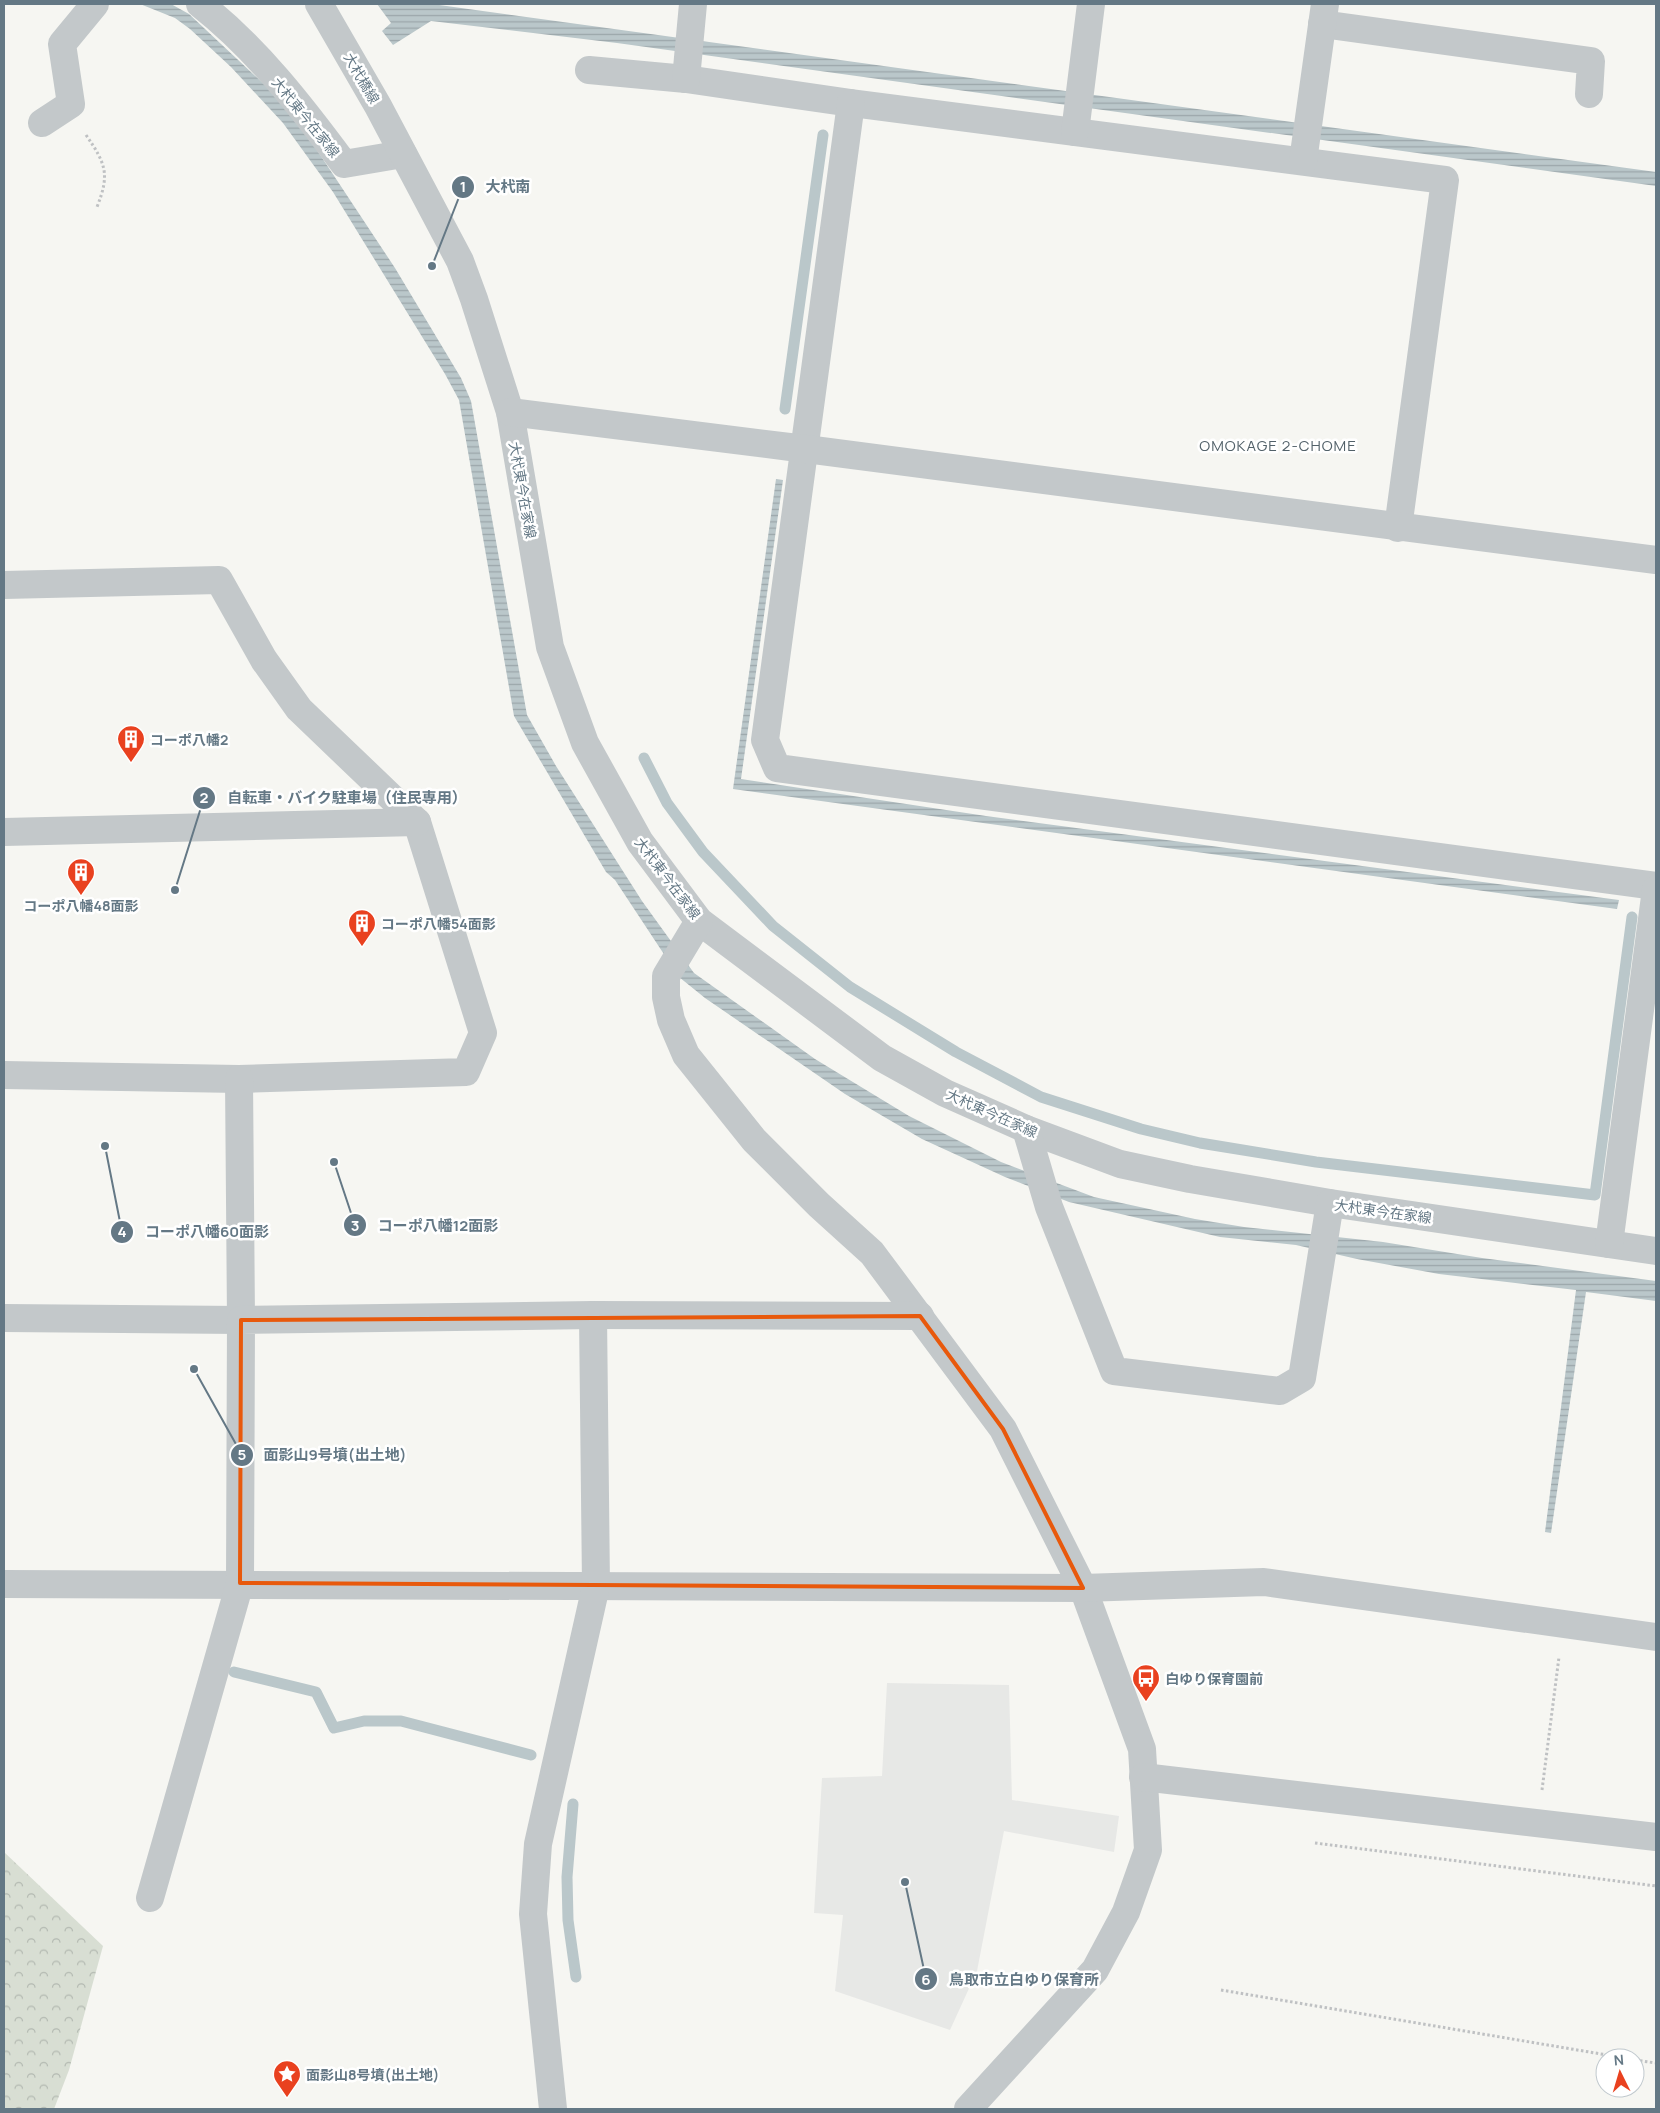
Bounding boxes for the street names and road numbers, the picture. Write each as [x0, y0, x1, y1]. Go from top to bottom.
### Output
street label: 大杙橋線 [340, 49, 384, 107]
street label: 大杙東今在家線 [268, 73, 344, 161]
street label: 大杙東今在家線 [505, 440, 541, 540]
street label: 大杙東今在家線 [631, 833, 705, 923]
street label: 大杙東今在家線 [943, 1084, 1041, 1142]
street label: 大杙東今在家線 [1333, 1195, 1433, 1227]

